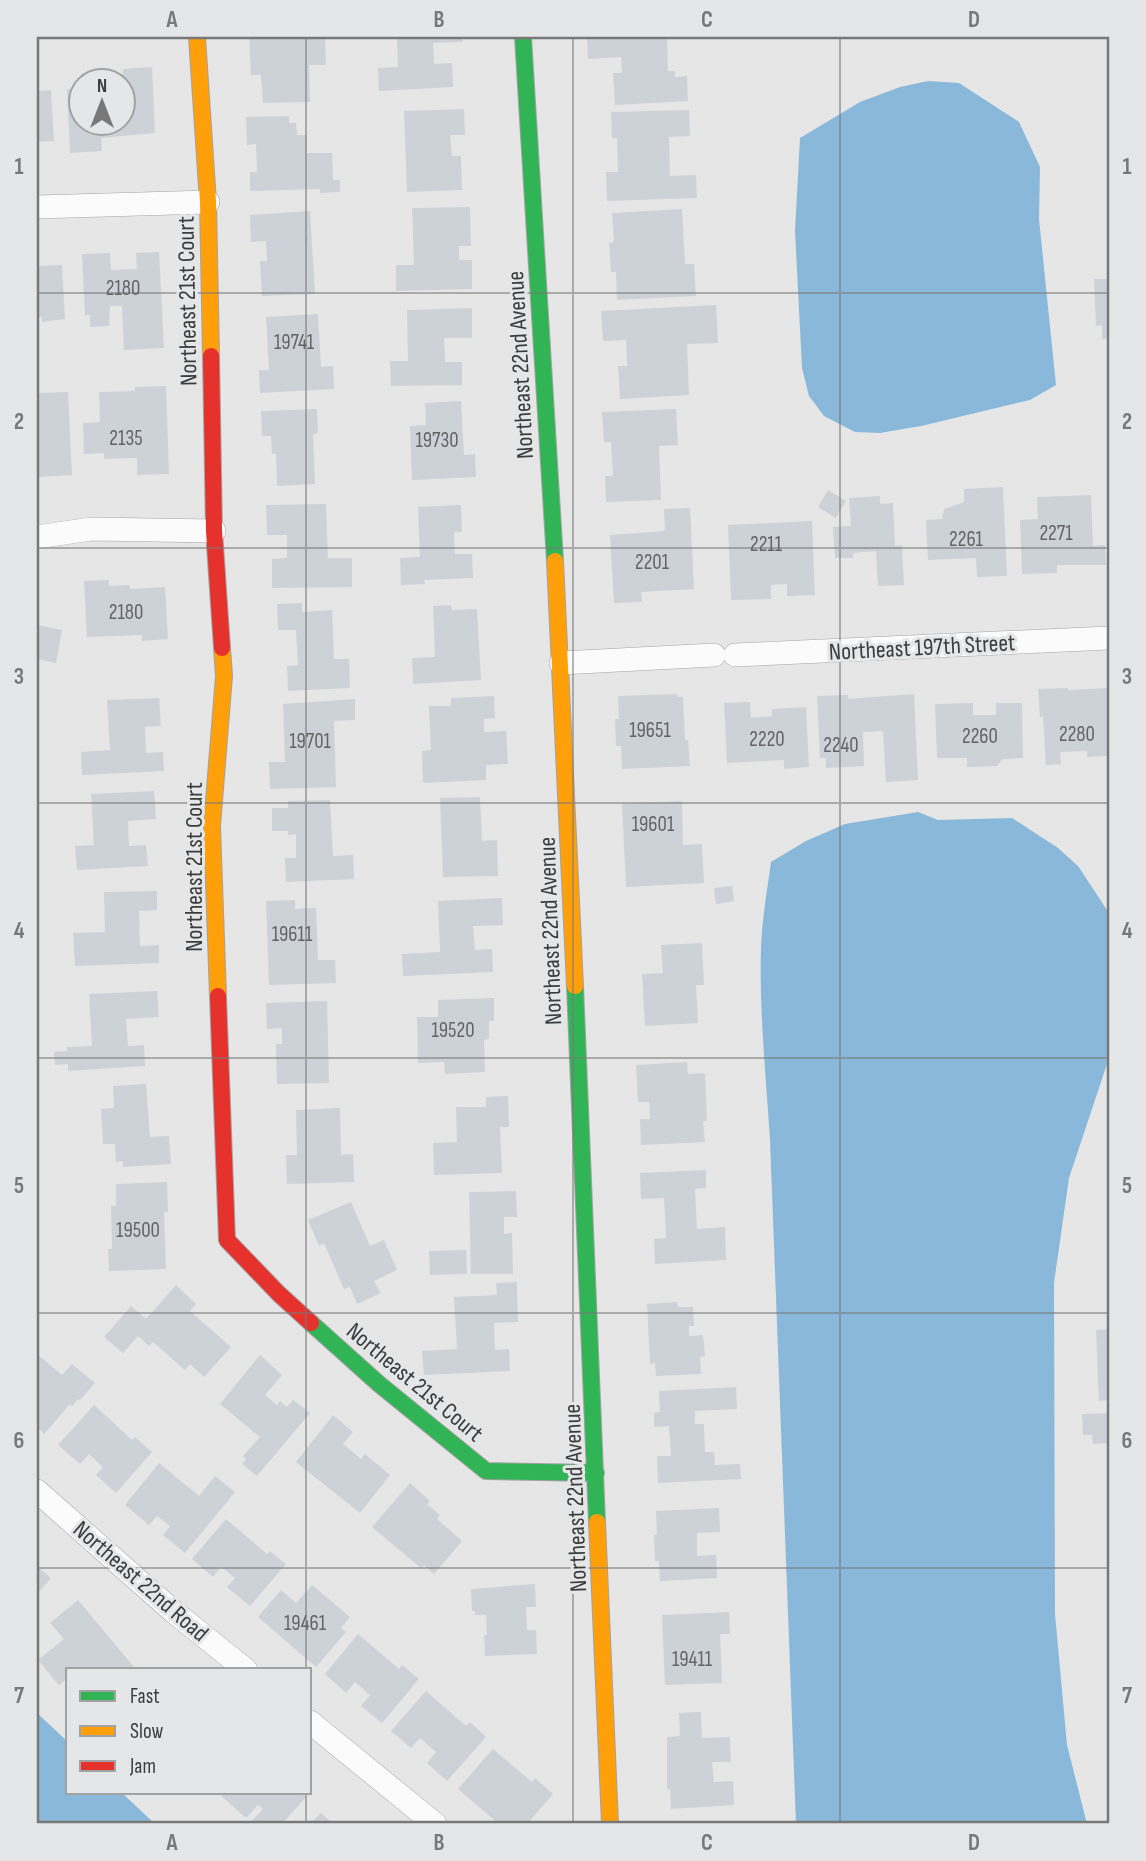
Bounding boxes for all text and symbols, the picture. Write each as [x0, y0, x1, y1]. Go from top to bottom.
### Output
text: A [166, 6, 179, 34]
text: B [434, 6, 445, 34]
text: C [701, 6, 713, 34]
text: D [968, 6, 980, 34]
north arrow [66, 66, 136, 136]
text: N [97, 75, 107, 98]
text: 1 [14, 153, 24, 181]
text: 1 [1122, 153, 1132, 181]
street label: Northeast 21st Court [172, 216, 203, 386]
street label: Northeast 22nd Avenue [501, 270, 540, 460]
house number: 2180 [106, 276, 140, 301]
house number: 19741 [274, 330, 315, 355]
text: 2 [14, 408, 24, 436]
text: 2 [1122, 408, 1132, 436]
house number: 2135 [109, 426, 143, 451]
house number: 19730 [415, 428, 459, 453]
house number: 2271 [1039, 521, 1073, 546]
house number: 2261 [949, 527, 984, 552]
house number: 2211 [750, 532, 783, 557]
house number: 2201 [635, 550, 670, 575]
house number: 2180 [109, 600, 143, 625]
street label: Northeast 197th Street [828, 628, 1016, 667]
text: 3 [14, 663, 24, 691]
text: 3 [1122, 663, 1132, 691]
house number: 19651 [629, 718, 671, 743]
house number: 2280 [1059, 722, 1095, 747]
house number: 2260 [962, 724, 998, 749]
house number: 2220 [749, 727, 785, 752]
house number: 19701 [289, 729, 331, 754]
house number: 2240 [823, 733, 859, 758]
street label: Northeast 21st Court [180, 782, 209, 952]
house number: 19601 [632, 812, 675, 837]
street label: Northeast 22nd Avenue [533, 836, 568, 1026]
text: 4 [14, 917, 25, 945]
text: 4 [1122, 917, 1133, 945]
house number: 19611 [272, 922, 313, 947]
house number: 19520 [431, 1018, 475, 1043]
text: 5 [14, 1172, 24, 1200]
text: 5 [1122, 1172, 1132, 1200]
house number: 19500 [116, 1218, 160, 1243]
street label: Northeast 21st Court [340, 1317, 489, 1448]
street label: Northeast 22nd Avenue [558, 1403, 593, 1593]
text: 6 [14, 1427, 24, 1455]
text: 6 [1122, 1427, 1132, 1455]
street label: Northeast 22nd Road [67, 1515, 214, 1648]
house number: 19461 [284, 1611, 327, 1636]
house number: 19411 [672, 1647, 713, 1672]
legend [66, 1668, 312, 1794]
text: 7 [14, 1682, 24, 1710]
text: 7 [1122, 1682, 1132, 1710]
text: Fast [130, 1684, 160, 1709]
text: Slow [130, 1719, 164, 1744]
text: Jam [129, 1754, 156, 1779]
text: A [166, 1829, 179, 1857]
text: B [434, 1829, 445, 1857]
text: C [701, 1829, 713, 1857]
text: D [968, 1829, 980, 1857]

